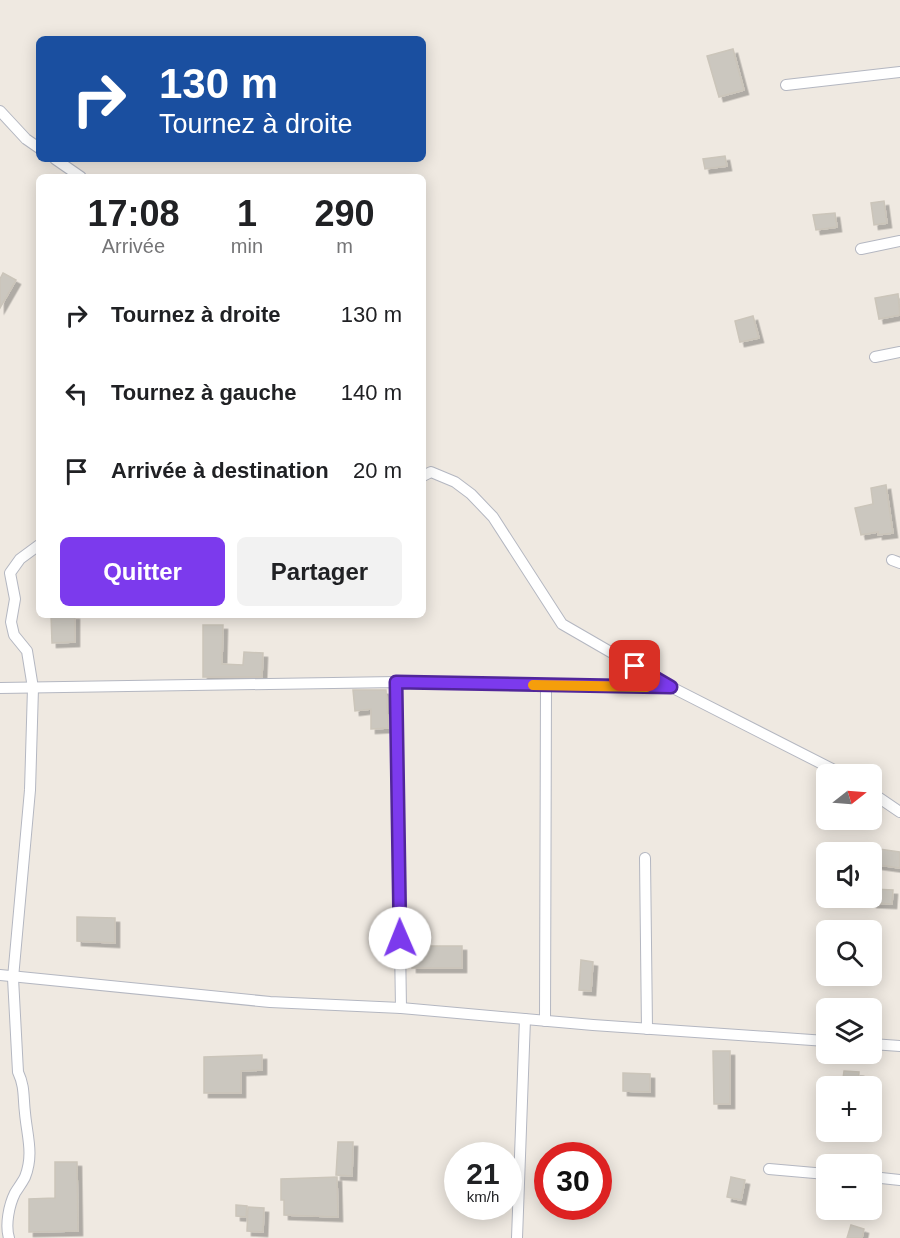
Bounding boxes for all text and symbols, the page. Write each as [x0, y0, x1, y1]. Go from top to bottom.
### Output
icon: right [60, 60, 138, 138]
text: 130 m [159, 60, 278, 107]
text: Tournez à droite [159, 109, 353, 139]
text: 17:08 [87, 193, 179, 234]
text: 1 [237, 193, 257, 234]
text: 290 [314, 193, 375, 234]
text: Arrivée [102, 235, 165, 257]
text: min [231, 235, 263, 257]
text: m [336, 235, 353, 257]
icon: right [60, 299, 93, 332]
text: Tournez à droite [111, 302, 281, 327]
text: 130 m [341, 302, 402, 327]
icon: left [60, 377, 93, 410]
text: Tournez à gauche [111, 380, 296, 405]
text: 140 m [341, 380, 402, 405]
icon: arrive [60, 455, 93, 488]
text: Arrivée à destination [111, 458, 329, 483]
text: 20 m [353, 458, 402, 483]
button: Quitter [60, 537, 225, 606]
button: Partager [237, 537, 402, 606]
pin [609, 640, 660, 691]
icon: arrive [618, 649, 651, 682]
north arrow [816, 764, 882, 830]
map controls [816, 764, 882, 1220]
button: sound [816, 842, 882, 908]
position arrow [368, 906, 432, 970]
button: search [816, 920, 882, 986]
button: layers [816, 998, 882, 1064]
button: + [816, 1076, 882, 1142]
speed limit sign: 30 [534, 1142, 612, 1220]
button: − [816, 1154, 882, 1220]
text: 21 [466, 1157, 500, 1190]
text: km/h [467, 1188, 499, 1205]

